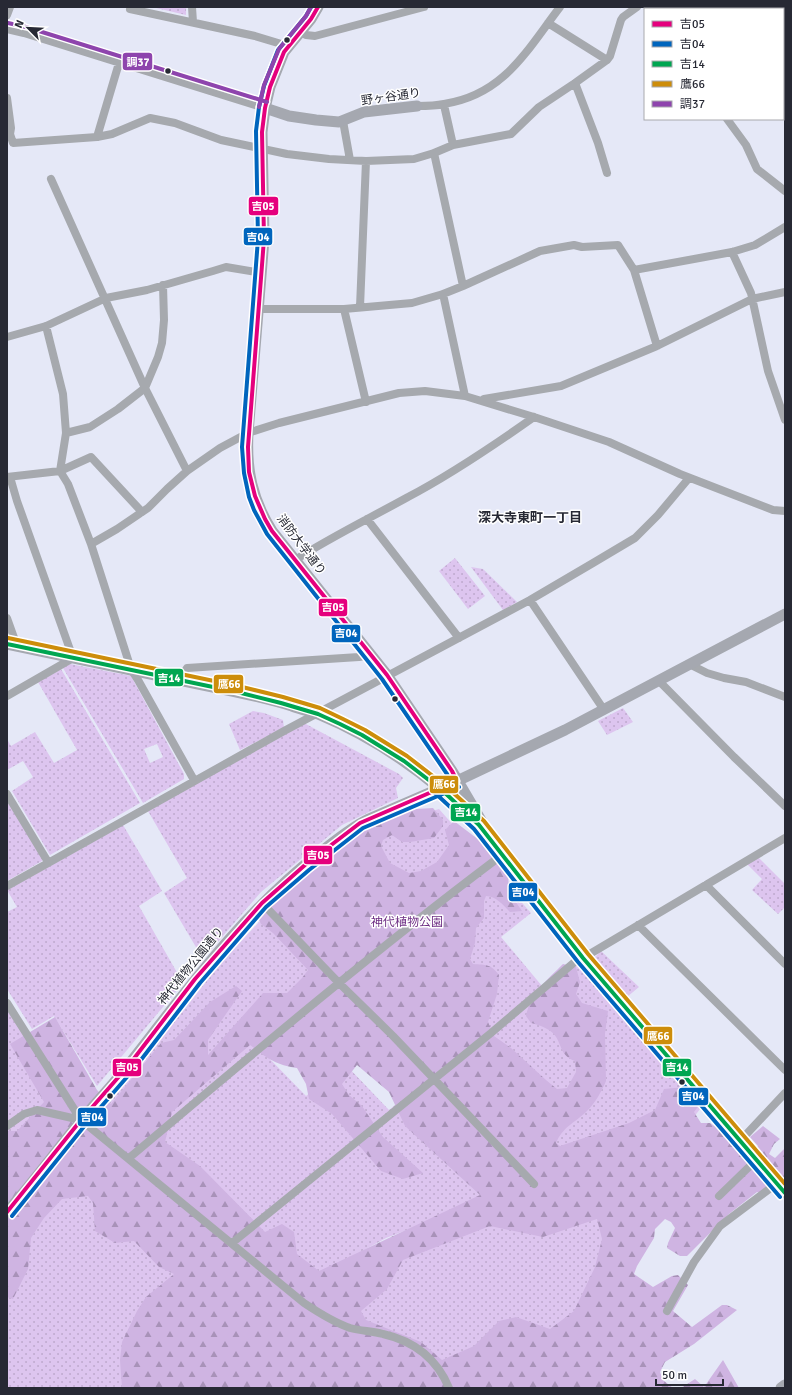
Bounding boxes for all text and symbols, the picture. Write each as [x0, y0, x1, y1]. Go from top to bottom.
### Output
north arrow [8, 8, 48, 48]
legend [644, 8, 784, 120]
text: 吉05 [680, 17, 705, 32]
text: N [12, 18, 27, 30]
unlabelled marker [282, 35, 292, 45]
text: 吉04 [680, 37, 705, 52]
line badge: 調37 [122, 52, 153, 71]
text: 調37 [127, 56, 149, 69]
text: 吉14 [680, 57, 705, 72]
unlabelled marker [163, 66, 173, 76]
text: 鷹66 [680, 77, 705, 92]
street label: 野ヶ谷通り [360, 85, 422, 109]
text: 調37 [680, 97, 705, 112]
line badge: 吉05 [248, 196, 279, 216]
text: 吉05 [252, 200, 274, 213]
line badge: 吉04 [243, 227, 273, 246]
text: 吉04 [247, 231, 269, 244]
district label: 深大寺東町一丁目 [478, 510, 582, 526]
street label: 消防大学通り [273, 512, 329, 578]
line badge: 吉05 [318, 598, 348, 617]
text: 吉05 [322, 601, 344, 614]
line badge: 吉04 [331, 624, 361, 643]
text: 吉04 [335, 627, 357, 640]
line badge: 吉14 [154, 668, 184, 687]
text: 吉14 [158, 672, 180, 685]
line badge: 鷹66 [213, 674, 244, 694]
text: 鷹66 [218, 678, 240, 691]
unlabelled marker [390, 694, 400, 704]
line badge: 鷹66 [429, 775, 459, 794]
text: 鷹66 [433, 778, 455, 791]
line badge: 吉14 [450, 803, 481, 822]
text: 吉14 [455, 806, 477, 819]
line badge: 吉05 [303, 845, 333, 865]
text: 吉05 [307, 849, 329, 862]
line badge: 吉04 [508, 882, 538, 902]
text: 吉04 [512, 886, 534, 899]
park label: 神代植物公園 [371, 915, 443, 930]
street label: 神代植物公園通り [155, 924, 227, 1008]
line badge: 鷹66 [643, 1026, 673, 1045]
text: 鷹66 [647, 1030, 669, 1043]
line badge: 吉05 [112, 1058, 142, 1077]
line badge: 吉14 [662, 1058, 692, 1077]
text: 吉05 [116, 1061, 138, 1074]
text: 吉14 [666, 1061, 688, 1074]
unlabelled marker [677, 1077, 687, 1087]
line badge: 吉04 [678, 1087, 709, 1106]
text: 吉04 [682, 1090, 704, 1103]
unlabelled marker [105, 1091, 115, 1101]
line badge: 吉04 [77, 1107, 107, 1127]
text: 吉04 [81, 1111, 103, 1124]
scale bar [656, 1361, 723, 1387]
text: 50 m [662, 1368, 687, 1383]

